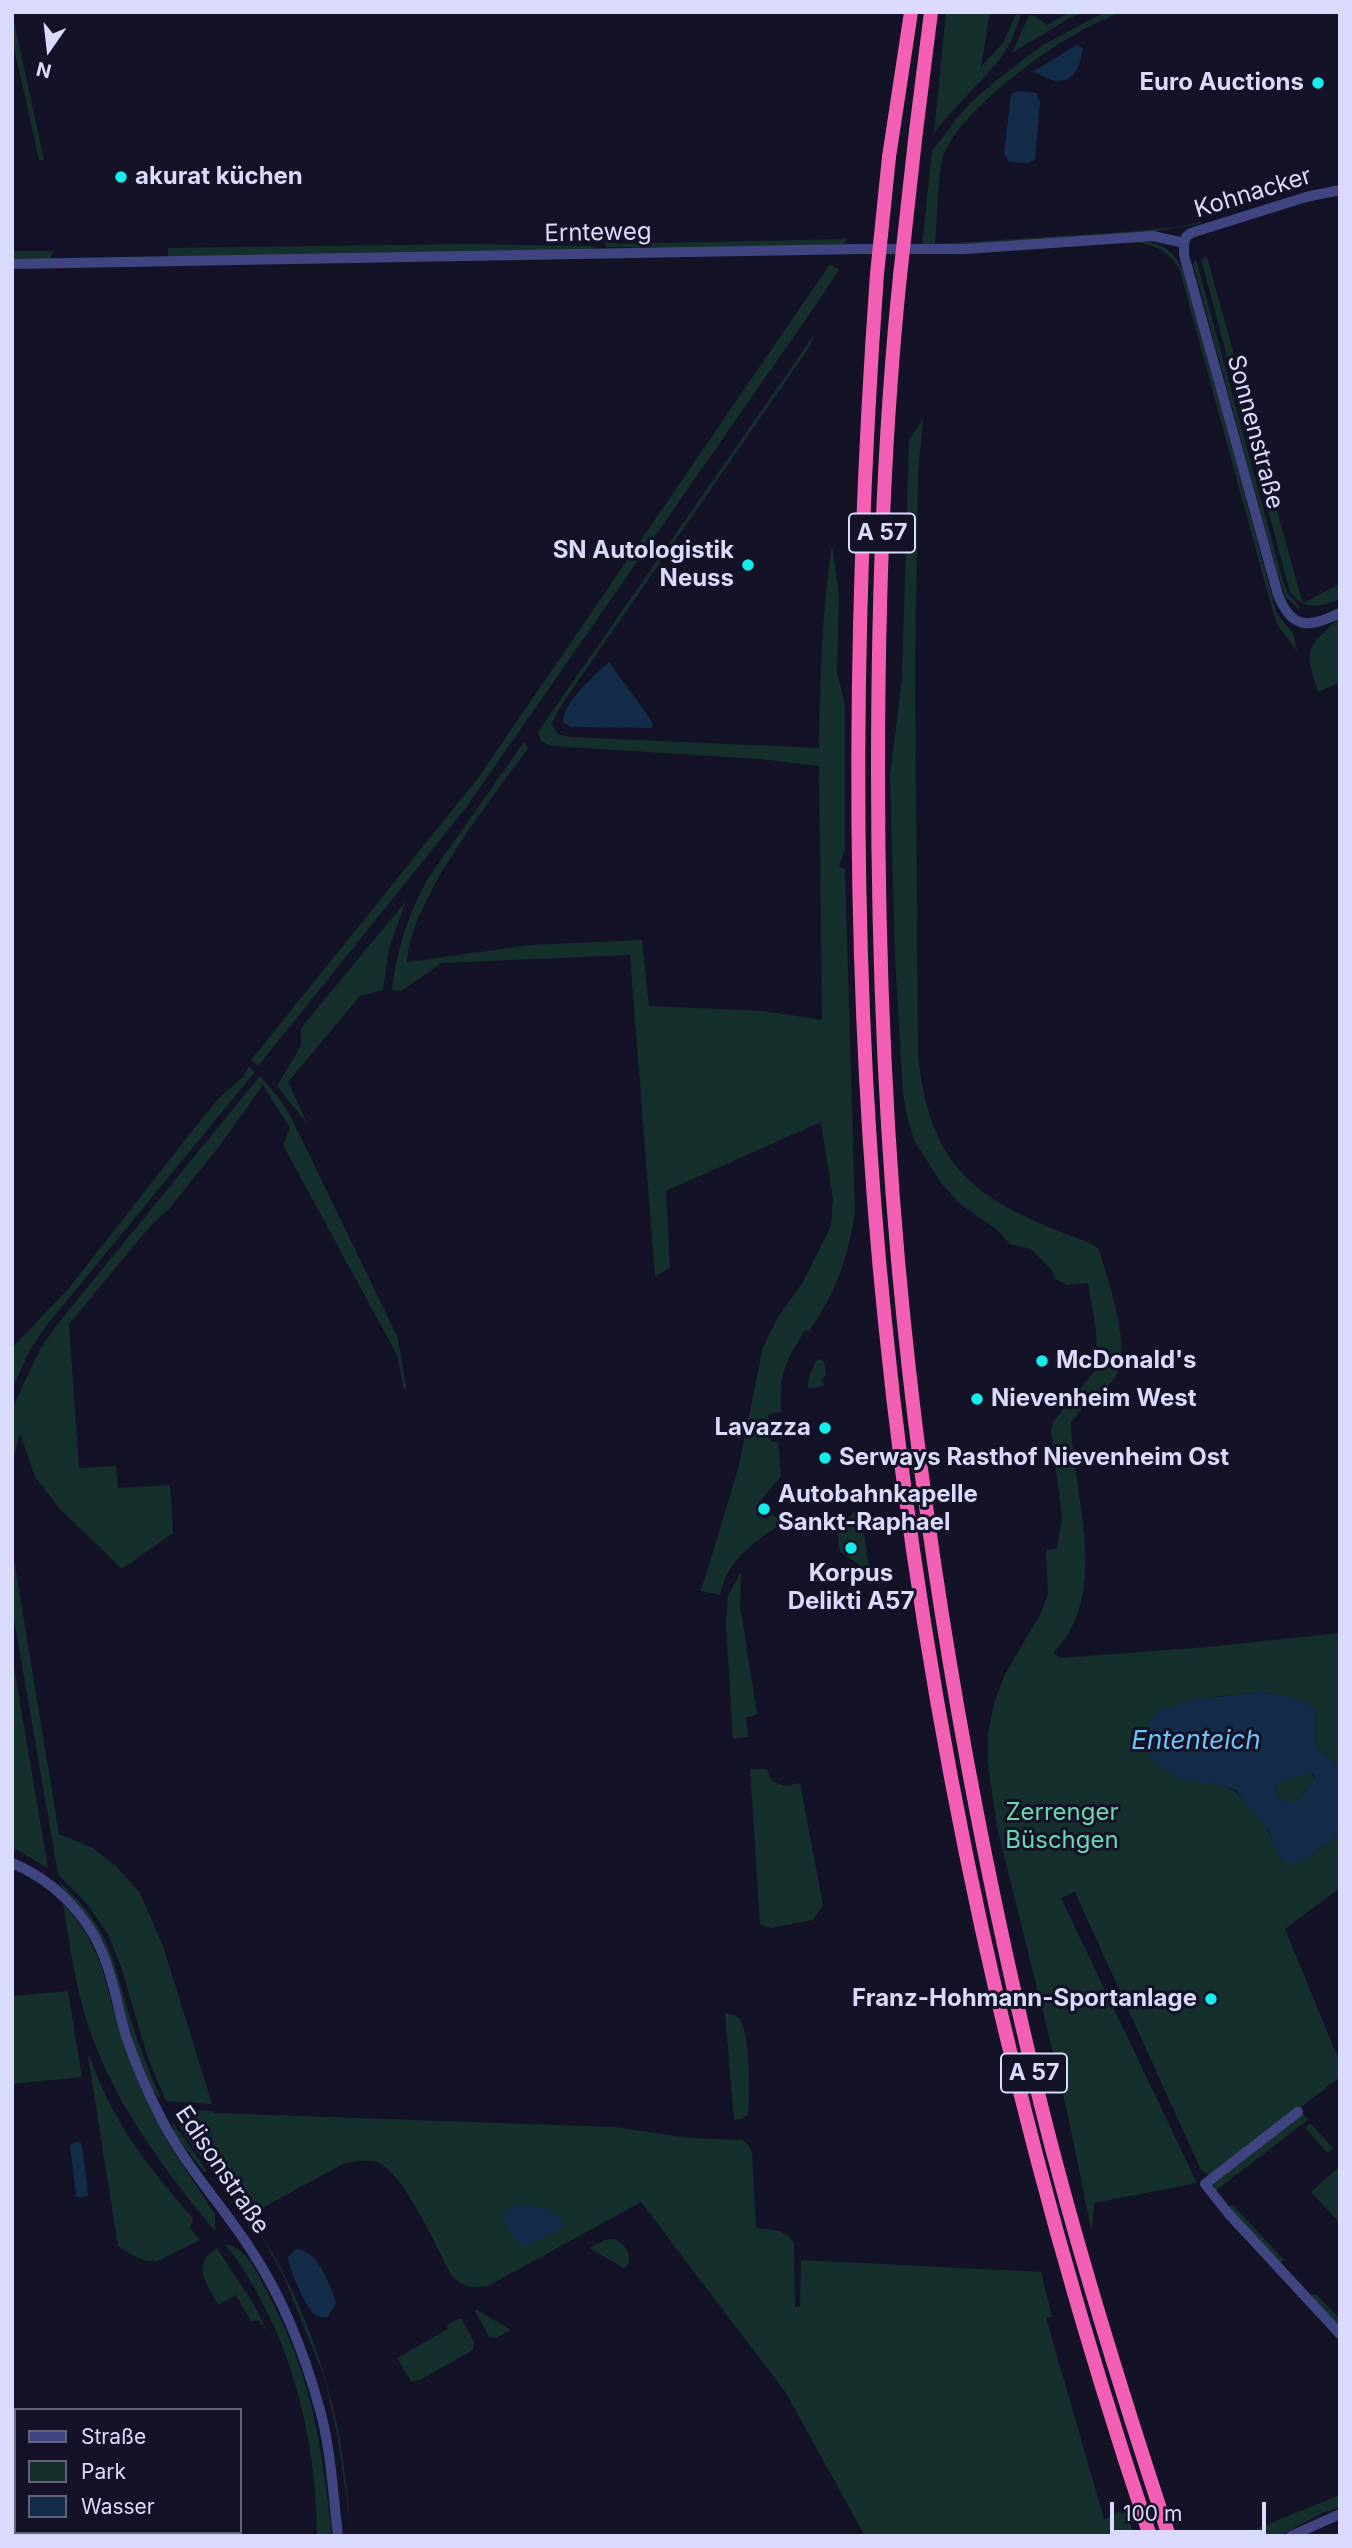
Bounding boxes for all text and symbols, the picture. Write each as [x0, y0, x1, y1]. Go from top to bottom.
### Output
north arrow [14, 14, 84, 84]
text: N [34, 57, 54, 83]
place label: Euro Auctions [1140, 69, 1304, 97]
marker: Euro Auctions [1310, 75, 1326, 91]
street label: Kohnacker [1191, 162, 1315, 224]
place label: akurat küchen [135, 163, 303, 191]
marker: akurat küchen [113, 169, 129, 185]
street label: Ernteweg [544, 218, 652, 248]
street label: Sonnenstraße [1221, 352, 1289, 512]
road number: A 57 [849, 513, 915, 552]
place label: SN Autologistik Neuss [553, 537, 734, 593]
marker: SN Autologistik Neuss [740, 557, 756, 573]
place label: McDonald's [1056, 1347, 1196, 1375]
marker: McDonald's [1034, 1353, 1050, 1369]
place label: Nievenheim West [991, 1385, 1196, 1413]
marker: Nievenheim West [969, 1391, 985, 1407]
place label: Lavazza [714, 1414, 811, 1442]
marker: Lavazza [817, 1420, 833, 1436]
place label: Serways Rasthof Nievenheim Ost [839, 1444, 1229, 1472]
marker: Serways Rasthof Nievenheim Ost [817, 1450, 833, 1466]
place label: Autobahnkapelle Sankt-Raphael [778, 1481, 978, 1537]
marker: Autobahnkapelle Sankt-Raphael [756, 1501, 772, 1517]
marker: Korpus Delikti A57 [843, 1540, 859, 1556]
place label: Korpus Delikti A57 [788, 1560, 914, 1616]
water label: Ententeich [1131, 1725, 1261, 1757]
park label: Zerrenger Büschgen [1005, 1799, 1119, 1855]
place label: Franz-Hohmann-Sportanlage [852, 1985, 1197, 2013]
marker: Franz-Hohmann-Sportanlage [1203, 1991, 1219, 2007]
road number: A 57 [1001, 2054, 1067, 2092]
street label: Edisonstraße [169, 2101, 275, 2239]
legend [14, 2408, 242, 2534]
text: Straße [81, 2424, 146, 2449]
text: Park [81, 2459, 126, 2484]
scale bar [1114, 2488, 1270, 2532]
text: Wasser [81, 2494, 155, 2519]
text: 100 m [1123, 2501, 1182, 2526]

